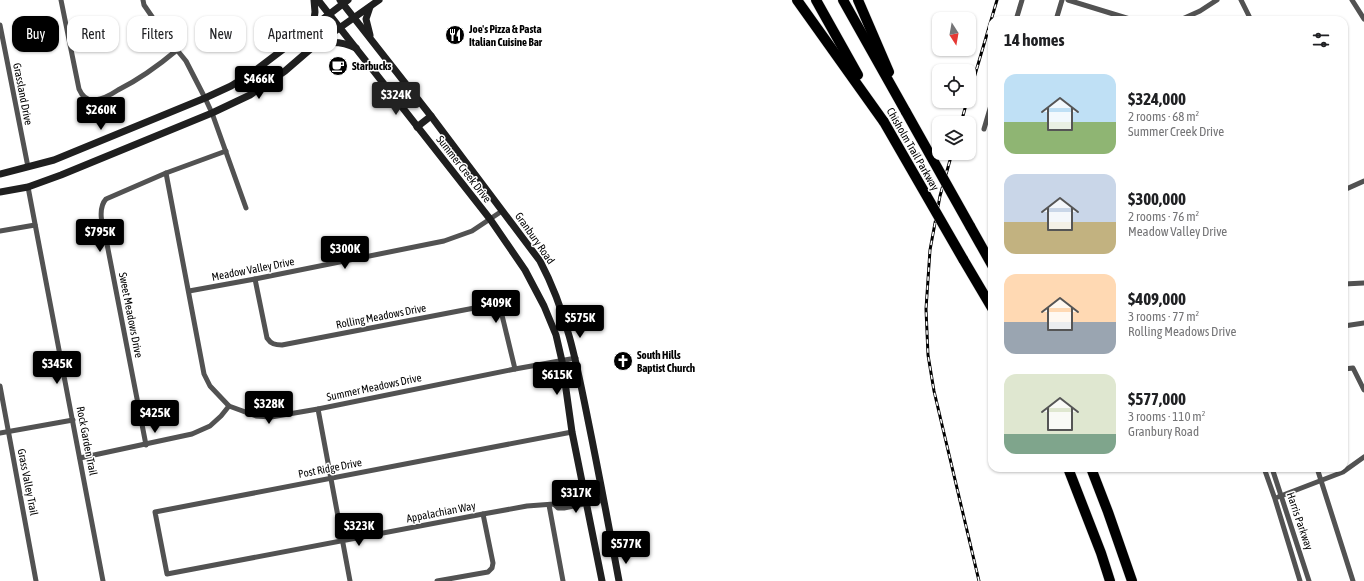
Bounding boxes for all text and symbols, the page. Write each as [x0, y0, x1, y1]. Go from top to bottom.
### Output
north arrow [932, 12, 976, 56]
map controls [932, 12, 976, 160]
chip: Buy [12, 16, 59, 52]
chip: Rent [67, 16, 119, 52]
chip: Filters [127, 16, 187, 52]
chip: New [195, 16, 246, 52]
chip: Apartment [254, 16, 337, 52]
place label: Joe's Pizza & Pasta Italian Cuisine Bar [468, 23, 543, 48]
restaurant icon: Joe's Pizza & Pasta Italian Cuisine Bar [444, 24, 466, 46]
icon: filters [1310, 29, 1332, 51]
text: 14 homes [1004, 30, 1065, 50]
cafe icon: Starbucks [327, 55, 349, 77]
place label: Starbucks [352, 60, 392, 72]
street label: Grassland Drive [11, 62, 35, 126]
button: locate [932, 64, 976, 108]
pin: $466K [231, 66, 287, 100]
text: $466K [244, 71, 274, 86]
pin: $324K [368, 82, 424, 116]
text: $324K [381, 87, 411, 102]
text: $324,000 [1128, 89, 1186, 109]
icon: home [1036, 90, 1084, 138]
pin: $260K [73, 97, 129, 131]
text: $260K [86, 102, 116, 117]
street label: Chisholm Trail Parkway [884, 106, 942, 193]
text: 2 rooms · 68 m² [1128, 109, 1199, 124]
button: layers [932, 116, 976, 160]
text: Summer Creek Drive [1128, 124, 1224, 139]
street label: Summer Creek Drive [434, 133, 494, 205]
text: $300,000 [1128, 189, 1186, 209]
icon: home [1036, 190, 1084, 238]
text: 2 rooms · 76 m² [1128, 209, 1199, 224]
street label: Granbury Road [513, 210, 557, 266]
pin: $795K [72, 219, 128, 253]
text: $795K [85, 224, 115, 239]
text: Meadow Valley Drive [1128, 224, 1227, 239]
pin: $300K [317, 236, 373, 270]
text: $300K [330, 241, 360, 256]
street label: Meadow Valley Drive [211, 255, 295, 283]
street label: Sweet Meadows Drive [117, 271, 145, 359]
text: $409,000 [1128, 289, 1186, 309]
pin: $409K [468, 290, 524, 324]
icon: home [1036, 290, 1084, 338]
text: $409K [481, 295, 511, 310]
street label: Rolling Meadows Drive [335, 301, 427, 331]
pin: $575K [552, 305, 608, 339]
text: 3 rooms · 77 m² [1128, 309, 1199, 324]
text: $575K [565, 310, 595, 325]
text: Rolling Meadows Drive [1128, 324, 1236, 339]
place label: South Hills Baptist Church [637, 349, 695, 374]
church icon: South Hills Baptist Church [612, 350, 634, 372]
pin: $345K [29, 351, 85, 385]
text: $345K [42, 356, 72, 371]
pin: $615K [529, 362, 585, 396]
text: $615K [542, 367, 572, 382]
street label: Summer Meadows Drive [326, 371, 422, 403]
text: $577,000 [1128, 389, 1186, 409]
icon: home [1036, 390, 1084, 438]
pin: $328K [241, 391, 297, 425]
text: $328K [254, 396, 284, 411]
pin: $425K [127, 400, 183, 434]
street label: Rock Garden Trail [74, 405, 100, 477]
text: $425K [140, 405, 170, 420]
text: 3 rooms · 110 m² [1128, 409, 1205, 424]
text: Granbury Road [1128, 424, 1199, 439]
street label: Grass Valley Trail [16, 448, 40, 517]
street label: Post Ridge Drive [297, 456, 363, 480]
pin: $317K [548, 480, 604, 514]
text: $317K [561, 485, 591, 500]
street label: Harris Parkway [1284, 490, 1316, 552]
street label: Appalachian Way [405, 499, 477, 525]
pin: $323K [331, 513, 387, 547]
text: $323K [344, 518, 374, 533]
pin: $577K [598, 531, 654, 565]
text: $577K [611, 536, 641, 551]

